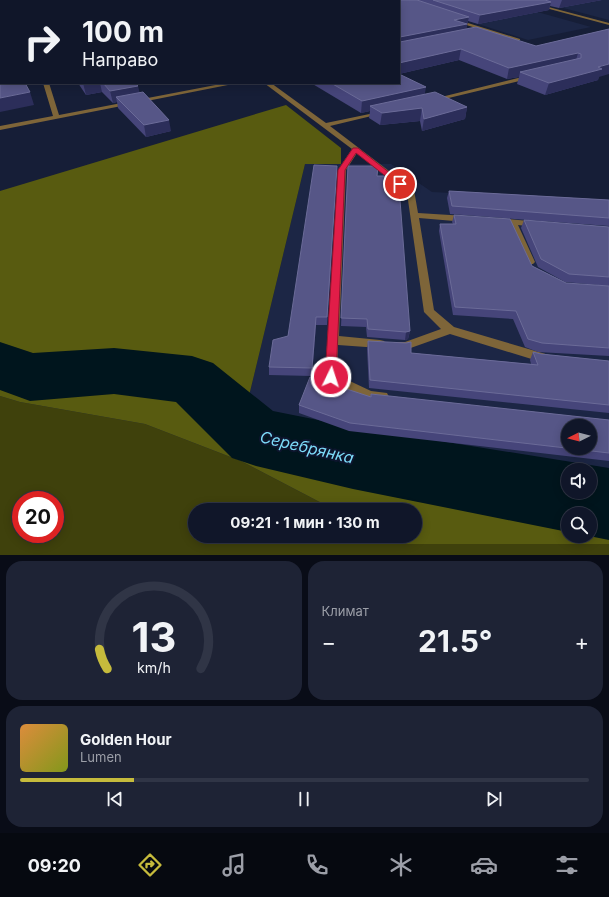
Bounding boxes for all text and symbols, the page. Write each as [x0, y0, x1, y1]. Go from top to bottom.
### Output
text: 100 m [82, 15, 164, 49]
icon: right [16, 16, 68, 68]
text: Направо [82, 49, 158, 70]
pin [383, 167, 417, 201]
icon: arrive [389, 173, 411, 195]
position arrow [310, 356, 352, 398]
north arrow [561, 419, 597, 455]
map controls [561, 419, 597, 543]
water label: Серебрянка [258, 426, 356, 468]
button: sound [561, 463, 597, 499]
speed limit sign: 20 [12, 491, 64, 543]
button: search [561, 507, 597, 543]
text: 09:21 · 1 мин · 130 m [230, 513, 380, 532]
text: Климат [322, 603, 369, 619]
text: 13 [131, 611, 176, 661]
text: 21.5° [418, 623, 492, 659]
text: − [322, 629, 336, 655]
text: + [574, 629, 589, 655]
text: km/h [137, 658, 171, 675]
text: Golden Hour [80, 730, 172, 749]
text: Lumen [80, 749, 122, 765]
icon: previous [104, 788, 126, 810]
icon: pause [293, 788, 315, 810]
icon: next [483, 788, 505, 810]
icon: directions [136, 851, 164, 879]
icon: music [220, 851, 248, 879]
icon: phone [303, 851, 331, 879]
icon: climate [387, 851, 415, 879]
icon: car [470, 851, 498, 879]
icon: filters [553, 851, 581, 879]
text: 09:20 [28, 855, 81, 876]

